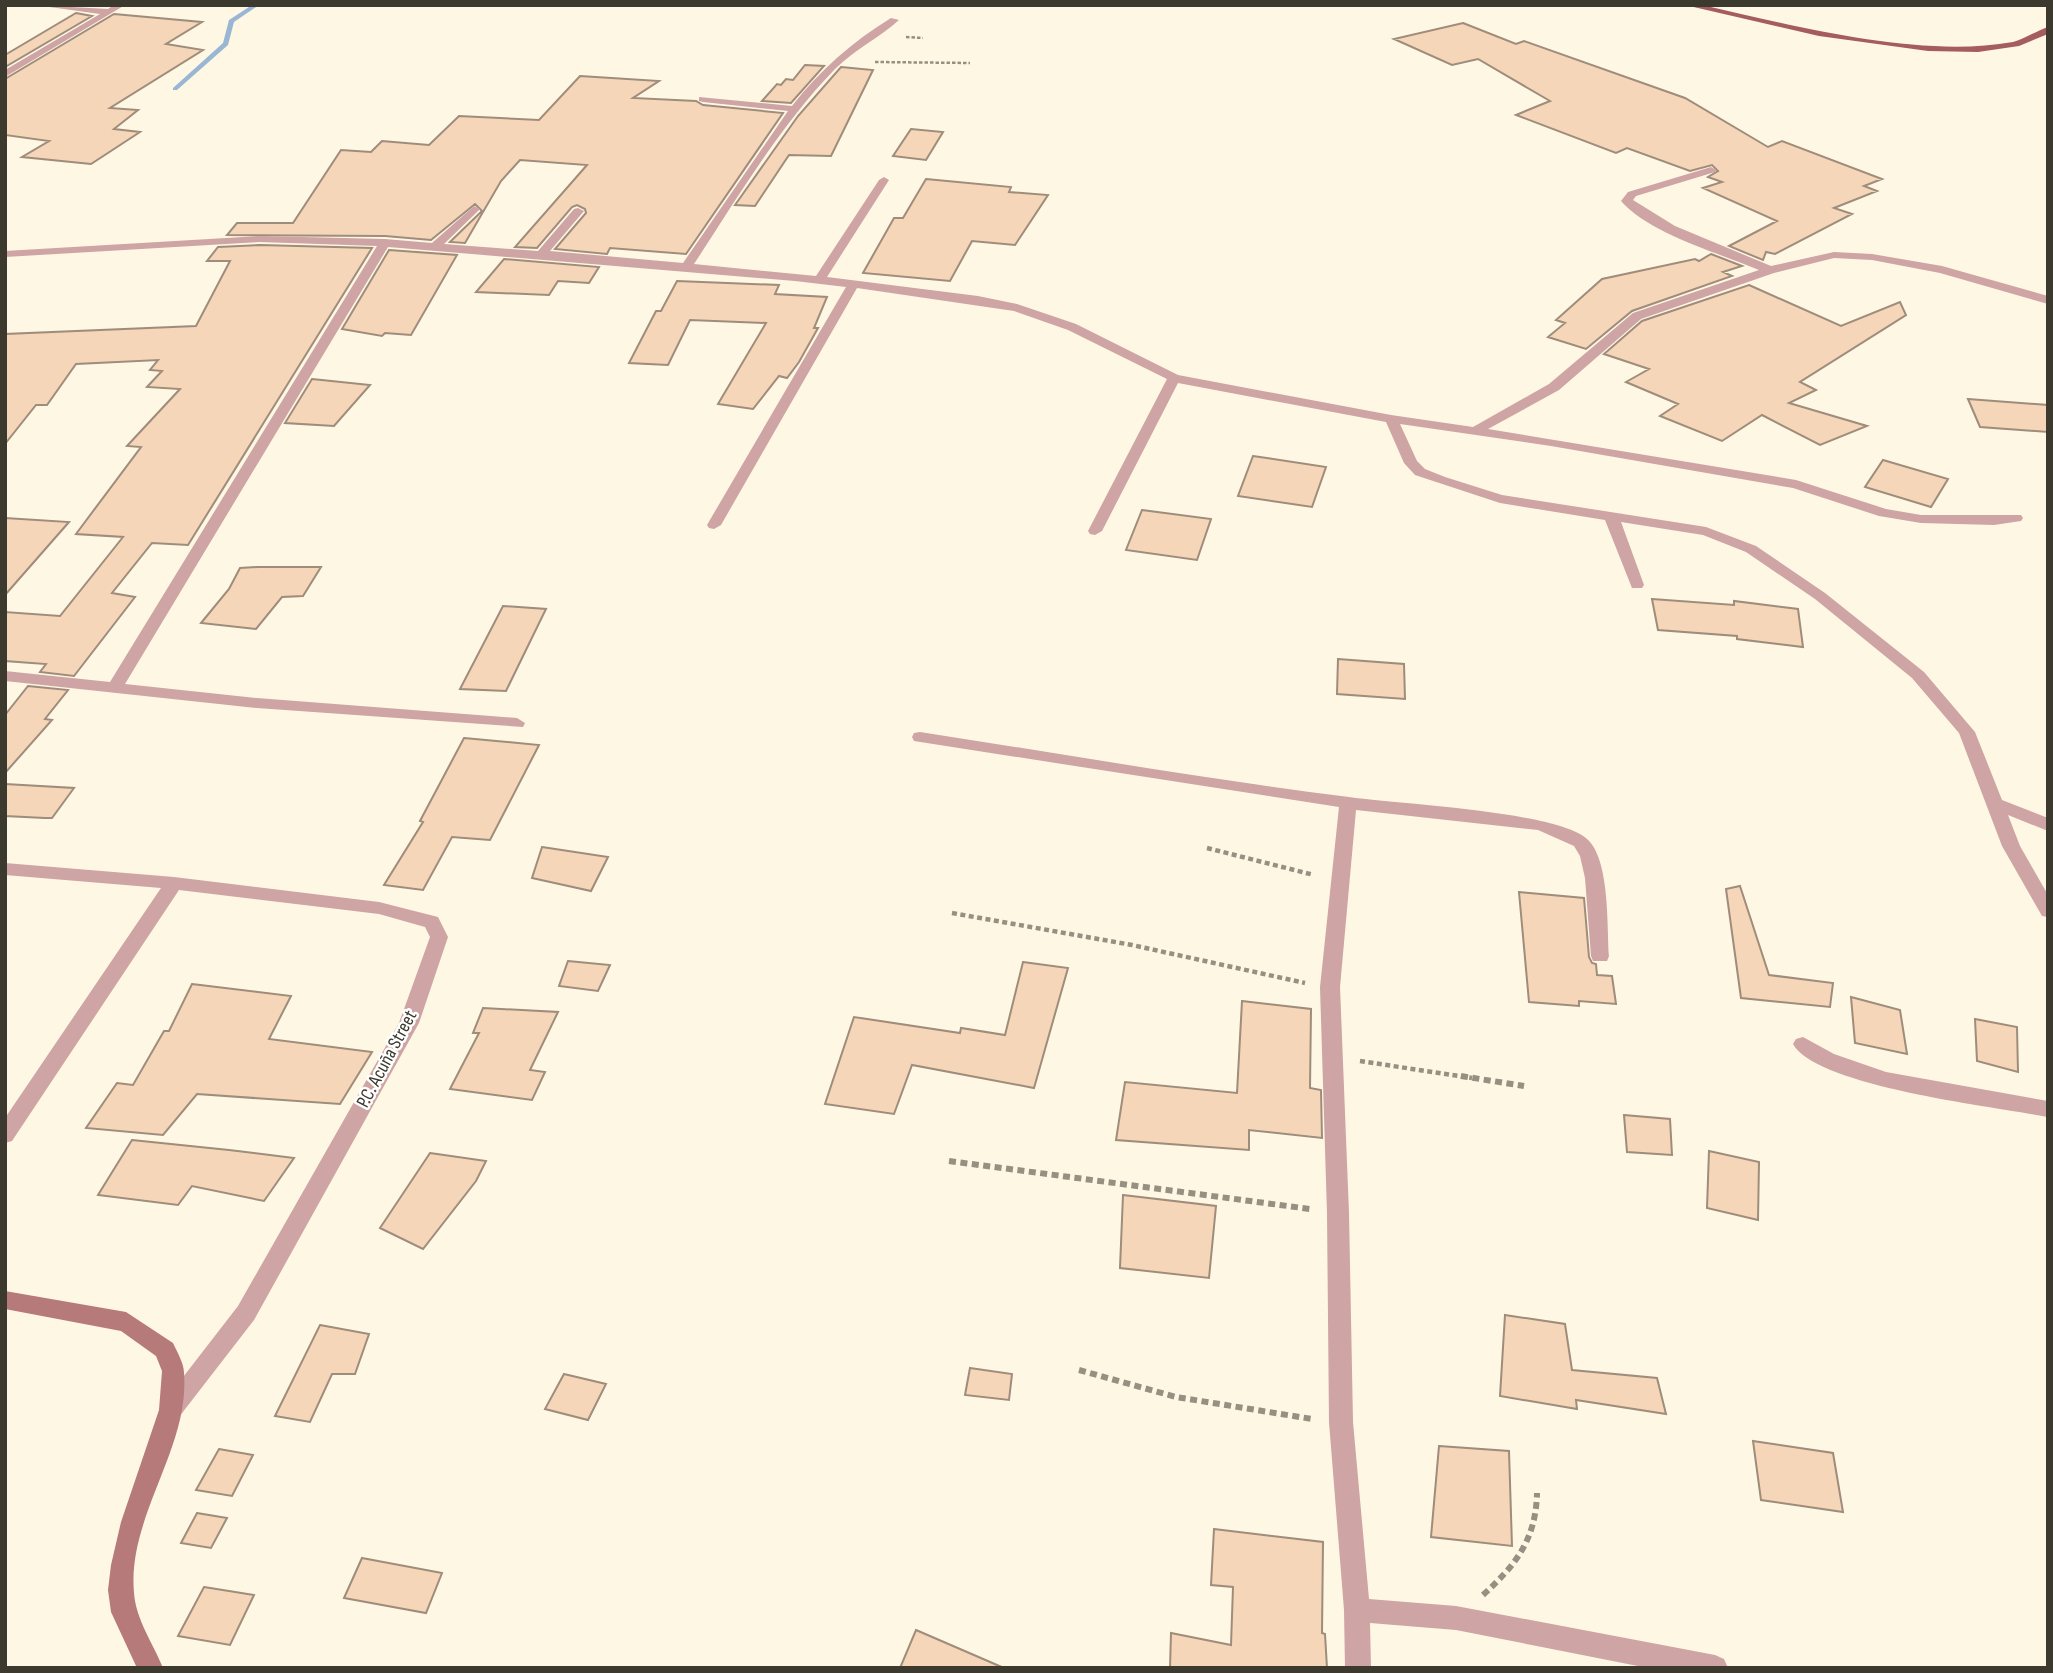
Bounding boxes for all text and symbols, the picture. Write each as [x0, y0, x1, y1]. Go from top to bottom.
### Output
street label: P.C. Acuña Street [352, 1006, 422, 1112]

